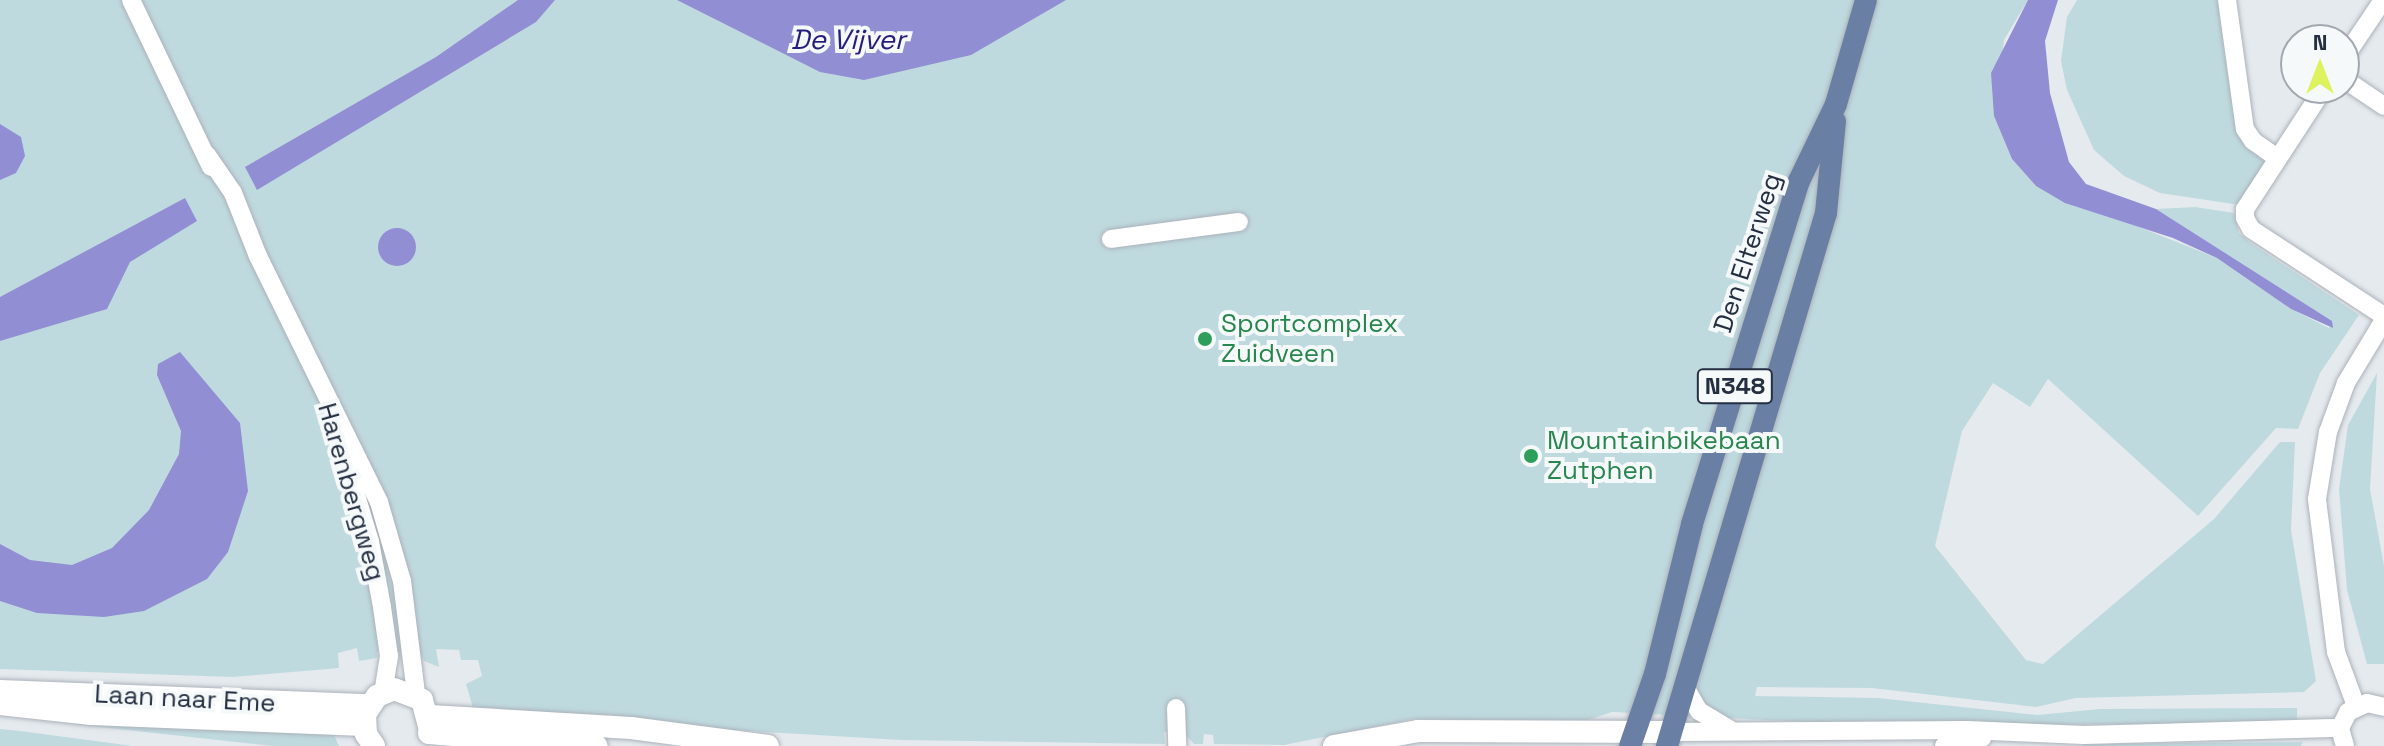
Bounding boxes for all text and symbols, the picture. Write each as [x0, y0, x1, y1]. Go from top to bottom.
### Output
water label: De Vijver [790, 22, 906, 56]
north arrow [2280, 24, 2360, 104]
text: N [2313, 28, 2327, 56]
street label: Den Elterweg [1708, 169, 1788, 337]
place label: Sportcomplex Zuidveen [1221, 308, 1398, 370]
marker: Sportcomplex Zuidveen [1196, 330, 1214, 348]
road number: N348 [1695, 366, 1775, 406]
street label: Harenbergweg [311, 400, 391, 584]
place label: Mountainbikebaan Zutphen [1547, 425, 1781, 486]
marker: Mountainbikebaan Zutphen [1522, 447, 1540, 465]
street label: Laan naar Eme [94, 679, 276, 719]

